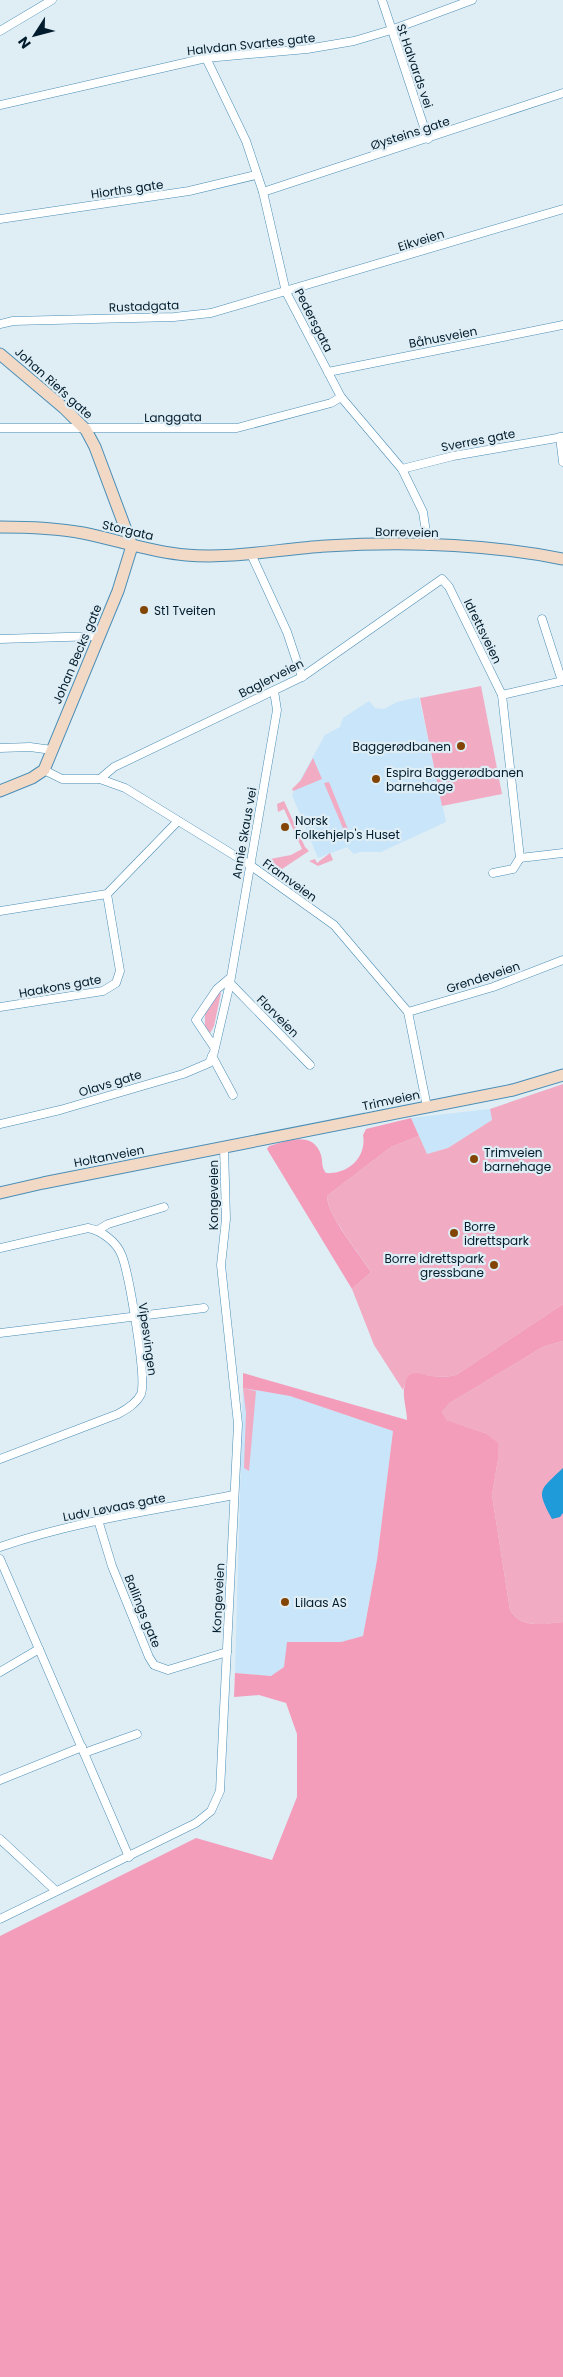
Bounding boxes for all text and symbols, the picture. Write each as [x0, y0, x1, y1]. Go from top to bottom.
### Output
north arrow [10, 10, 60, 60]
street label: St Halvards vei [393, 22, 437, 110]
street label: Halvdan Svartes gate [186, 29, 316, 59]
text: N [13, 33, 36, 53]
street label: Øysteins gate [368, 112, 452, 154]
street label: Hiorths gate [90, 176, 164, 202]
street label: Eikveien [396, 225, 446, 255]
street label: Pedersgata [291, 285, 337, 355]
street label: Rustadgata [108, 296, 180, 316]
street label: Båhusveien [407, 322, 479, 352]
street label: Johan Riefs gate [11, 343, 97, 423]
street label: Langgata [144, 408, 202, 426]
street label: Sverres gate [440, 424, 516, 456]
street label: Storgata [101, 516, 155, 544]
street label: Borreveien [375, 523, 439, 541]
street label: Idrettsveien [460, 596, 506, 666]
street label: Johan Becks gate [48, 602, 106, 706]
place label: St1 Tveiten [154, 602, 216, 619]
marker: St1 Tveiten [138, 604, 150, 616]
street label: Baglerveien [236, 654, 306, 702]
place label: Baggerødbanen [353, 738, 451, 755]
marker: Baggerødbanen [455, 740, 467, 752]
place label: Espira Baggerødbanen barnehage [386, 764, 524, 795]
marker: Espira Baggerødbanen barnehage [370, 773, 382, 785]
street label: Annie Skaus vei [228, 786, 260, 880]
place label: Norsk Folkehjelp's Huset [295, 812, 400, 843]
marker: Norsk Folkehjelp's Huset [279, 821, 291, 833]
street label: Framveien [259, 855, 321, 905]
street label: Grendeveien [444, 957, 522, 997]
street label: Haakons gate [17, 970, 103, 1002]
street label: Florveien [253, 991, 303, 1041]
street label: Olavs gate [77, 1065, 143, 1101]
street label: Trimveien [361, 1086, 421, 1114]
street label: Holtanveien [72, 1141, 146, 1171]
place label: Trimveien barnehage [484, 1144, 551, 1175]
marker: Trimveien barnehage [468, 1153, 480, 1165]
street label: Kongeveien [205, 1160, 222, 1230]
place label: Borre idrettspark [464, 1218, 530, 1249]
marker: Borre idrettspark [448, 1227, 460, 1239]
place label: Borre idrettspark gressbane [385, 1250, 485, 1281]
marker: Borre idrettspark gressbane [488, 1259, 500, 1271]
street label: Vipesvingen [134, 1301, 162, 1377]
street label: Ludv Løvaas gate [61, 1489, 167, 1525]
street label: Kongeveien [208, 1562, 228, 1634]
street label: Ballings gate [121, 1572, 165, 1650]
place label: Lilaas AS [295, 1594, 347, 1611]
marker: Lilaas AS [279, 1596, 291, 1608]

